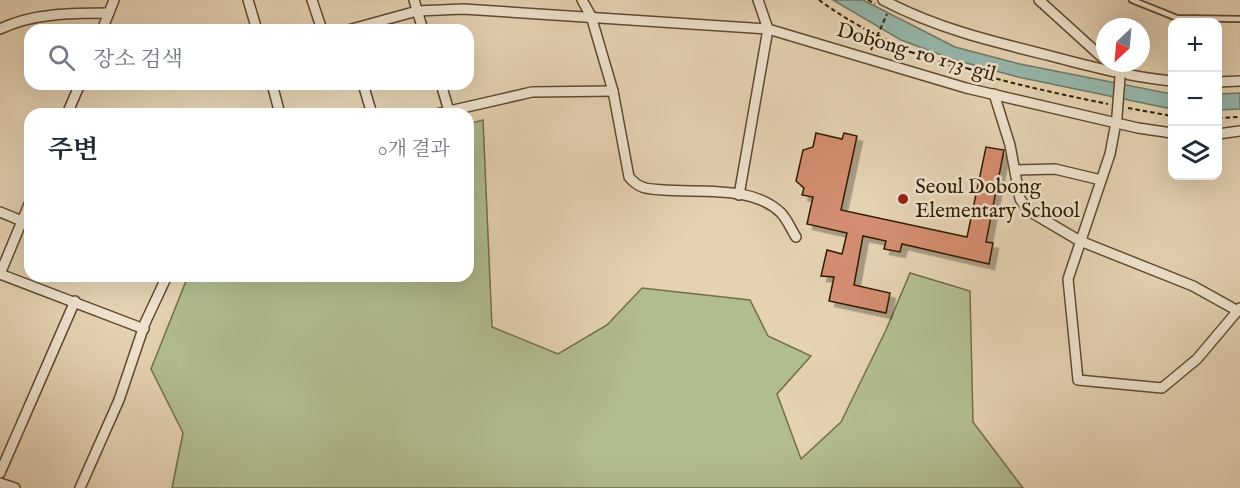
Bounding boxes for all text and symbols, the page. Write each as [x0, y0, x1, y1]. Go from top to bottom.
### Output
street label: Dobong-ro 173-gil [833, 17, 999, 89]
north arrow [1096, 18, 1150, 72]
map controls [1168, 18, 1222, 180]
button: + [1168, 18, 1222, 72]
search box [24, 24, 474, 90]
icon: search [45, 41, 78, 74]
text: 장소 검색 [93, 46, 183, 74]
button: − [1168, 72, 1222, 126]
button: layers [1168, 126, 1222, 180]
text: 주변 [48, 134, 98, 167]
text: 0개 결과 [378, 137, 450, 162]
place label: Seoul Dobong Elementary School [915, 174, 1080, 225]
marker: Seoul Dobong Elementary School [896, 192, 910, 206]

